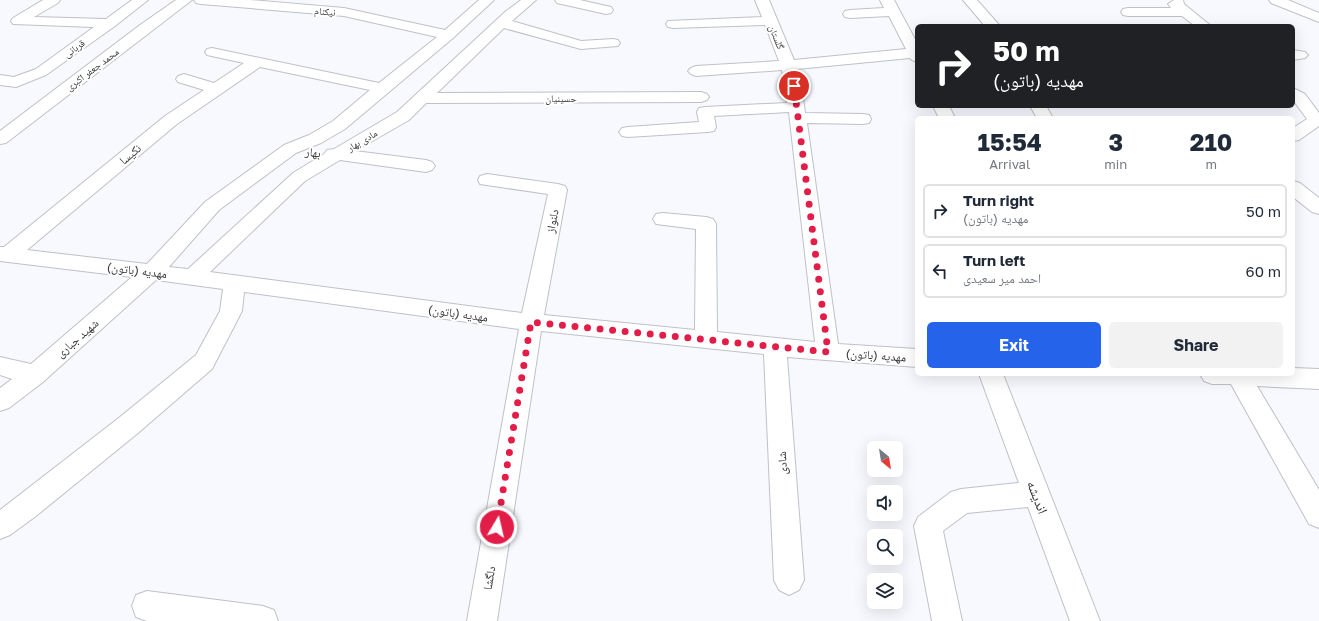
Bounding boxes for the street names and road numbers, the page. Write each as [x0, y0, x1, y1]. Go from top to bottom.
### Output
street label: نیکنام [314, 4, 336, 20]
street label: گلستان [766, 23, 787, 52]
street label: قربانی [61, 36, 87, 60]
street label: محمد جعفر اکبری [63, 45, 122, 94]
street label: حسینیان [545, 92, 577, 105]
street label: مادی بهار [344, 126, 380, 155]
street label: نکیسا [116, 141, 144, 168]
street label: بهار [303, 143, 322, 161]
street label: دلنواز [542, 208, 562, 235]
street label: مهدیه (باتون) [106, 259, 168, 281]
street label: مهدیه (باتون) [427, 301, 489, 325]
street label: شهید جباری [53, 315, 102, 361]
street label: مهدیه (باتون) [845, 345, 907, 365]
street label: شادی [774, 451, 790, 475]
street label: اندیشه [1024, 478, 1052, 516]
street label: دلگشا [480, 565, 498, 591]

